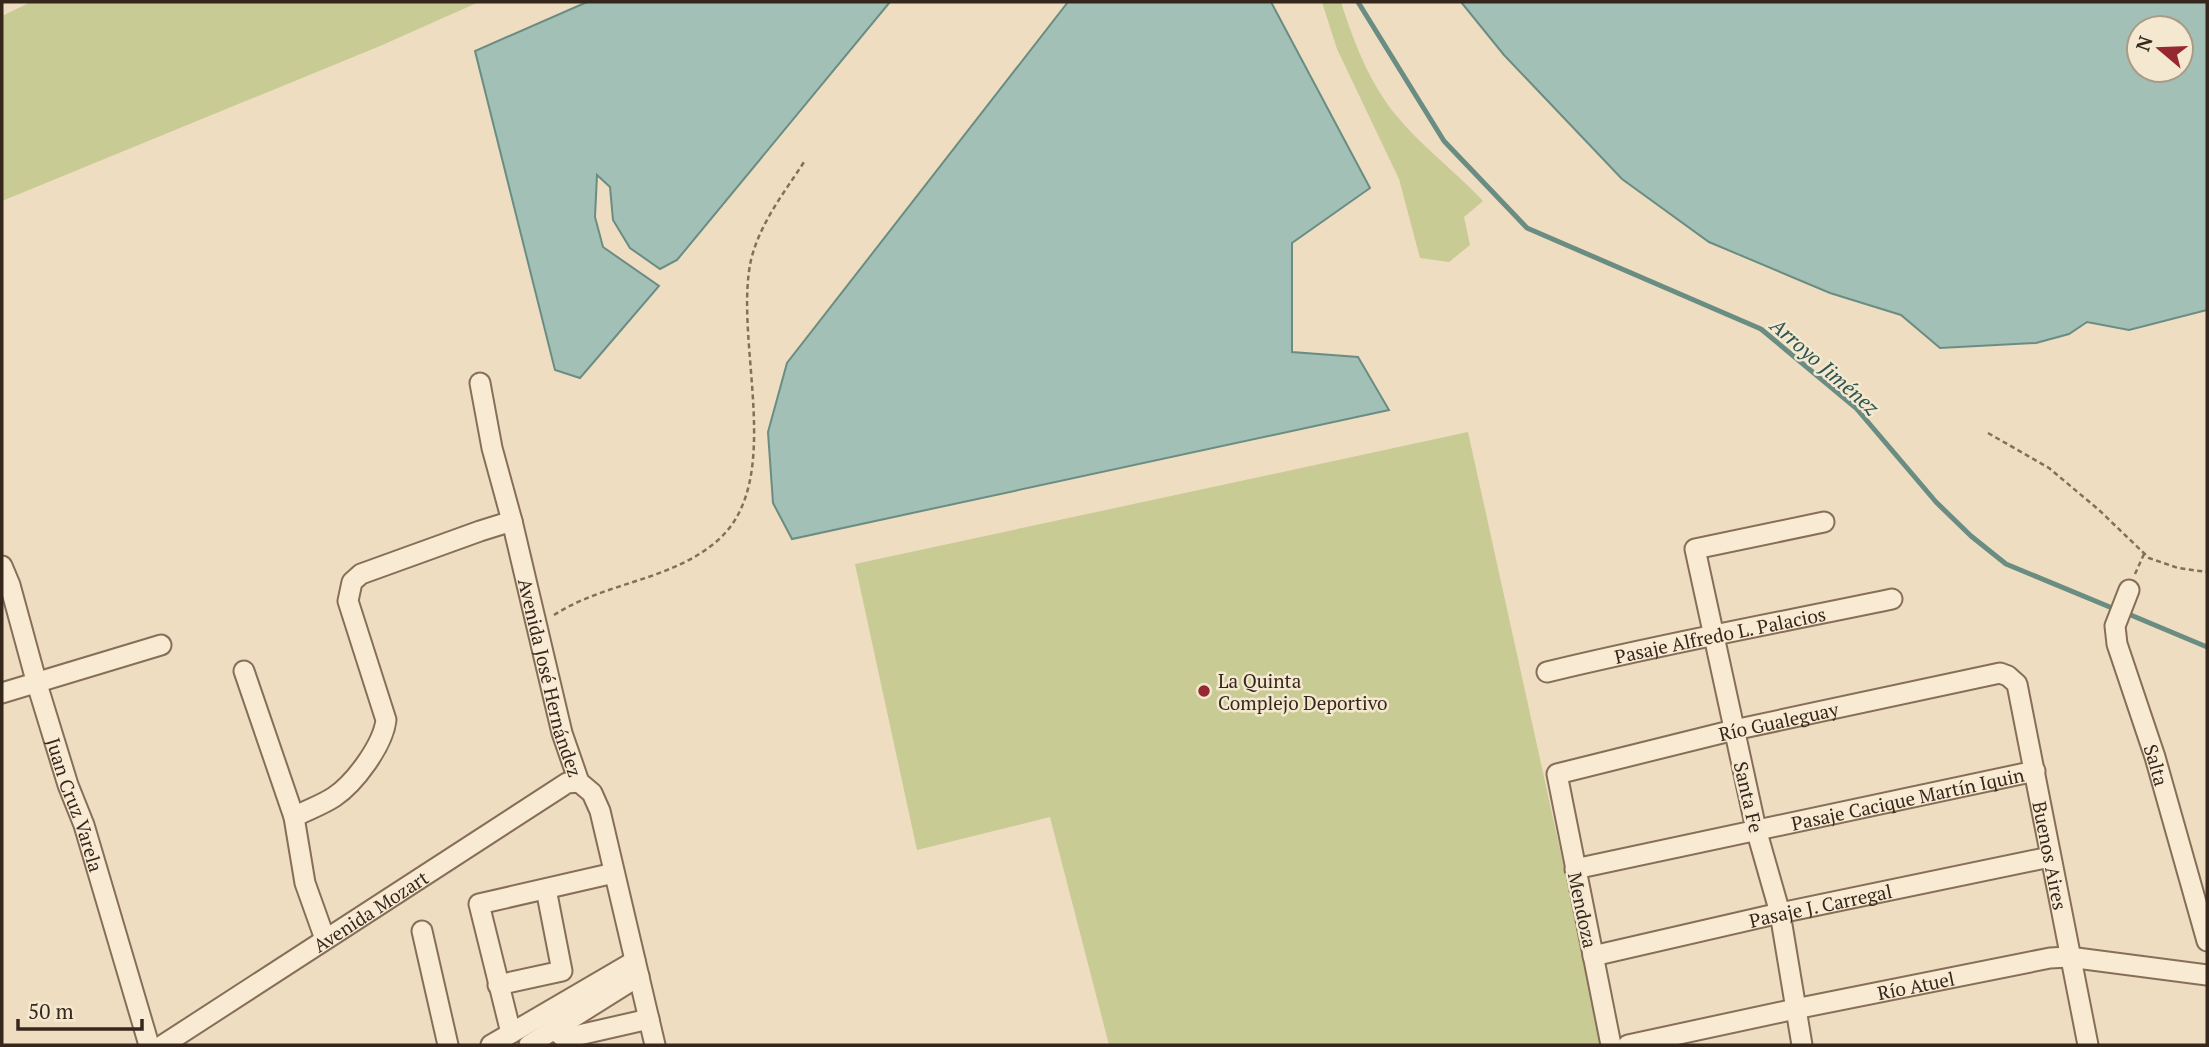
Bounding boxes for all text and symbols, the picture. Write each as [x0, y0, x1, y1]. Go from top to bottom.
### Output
north arrow [2125, 14, 2195, 84]
text: N [2129, 32, 2158, 54]
water label: Arroyo Jiménez [1763, 310, 1886, 421]
street label: Avenida José Hernández [513, 576, 589, 780]
street label: Pasaje Alfredo L. Palacios [1612, 600, 1828, 668]
place label: La Quinta Complejo Deportivo [1218, 668, 1387, 715]
marker: La Quinta Complejo Deportivo [1196, 683, 1212, 699]
street label: Río Gualeguay [1716, 695, 1841, 746]
street label: Juan Cruz Varela [42, 735, 110, 875]
street label: Salta [2139, 741, 2175, 789]
street label: Santa Fe [1729, 759, 1769, 835]
street label: Pasaje Cacique Martín Iquin [1789, 761, 2026, 835]
street label: Buenos Aires [2028, 799, 2074, 912]
street label: Avenida Mozart [308, 864, 433, 957]
street label: Mendoza [1563, 870, 1603, 951]
street label: Pasaje J. Carregal [1746, 878, 1894, 932]
street label: Río Atuel [1875, 965, 1956, 1005]
scale bar [18, 988, 142, 1032]
text: 50 m [28, 997, 74, 1025]

